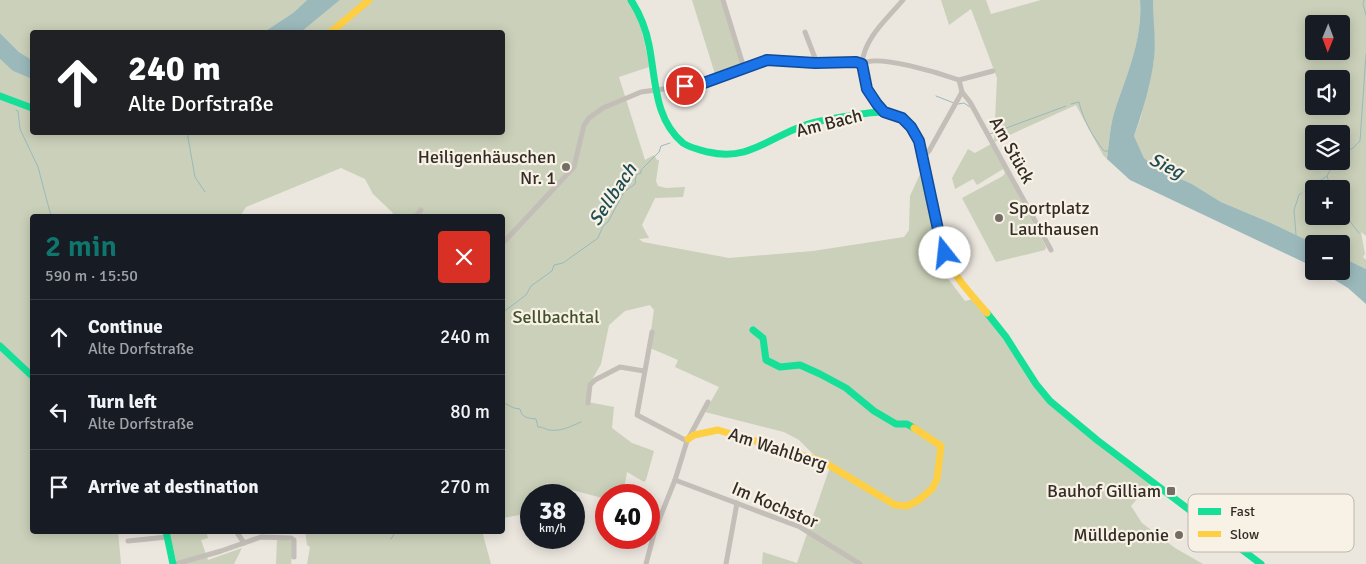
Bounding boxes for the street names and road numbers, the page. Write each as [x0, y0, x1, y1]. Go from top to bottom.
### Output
street label: Am Bach [794, 104, 864, 142]
street label: Am Stück [985, 113, 1039, 187]
street label: Am Wahlberg [726, 423, 830, 475]
street label: Im Kochstor [729, 477, 822, 533]

